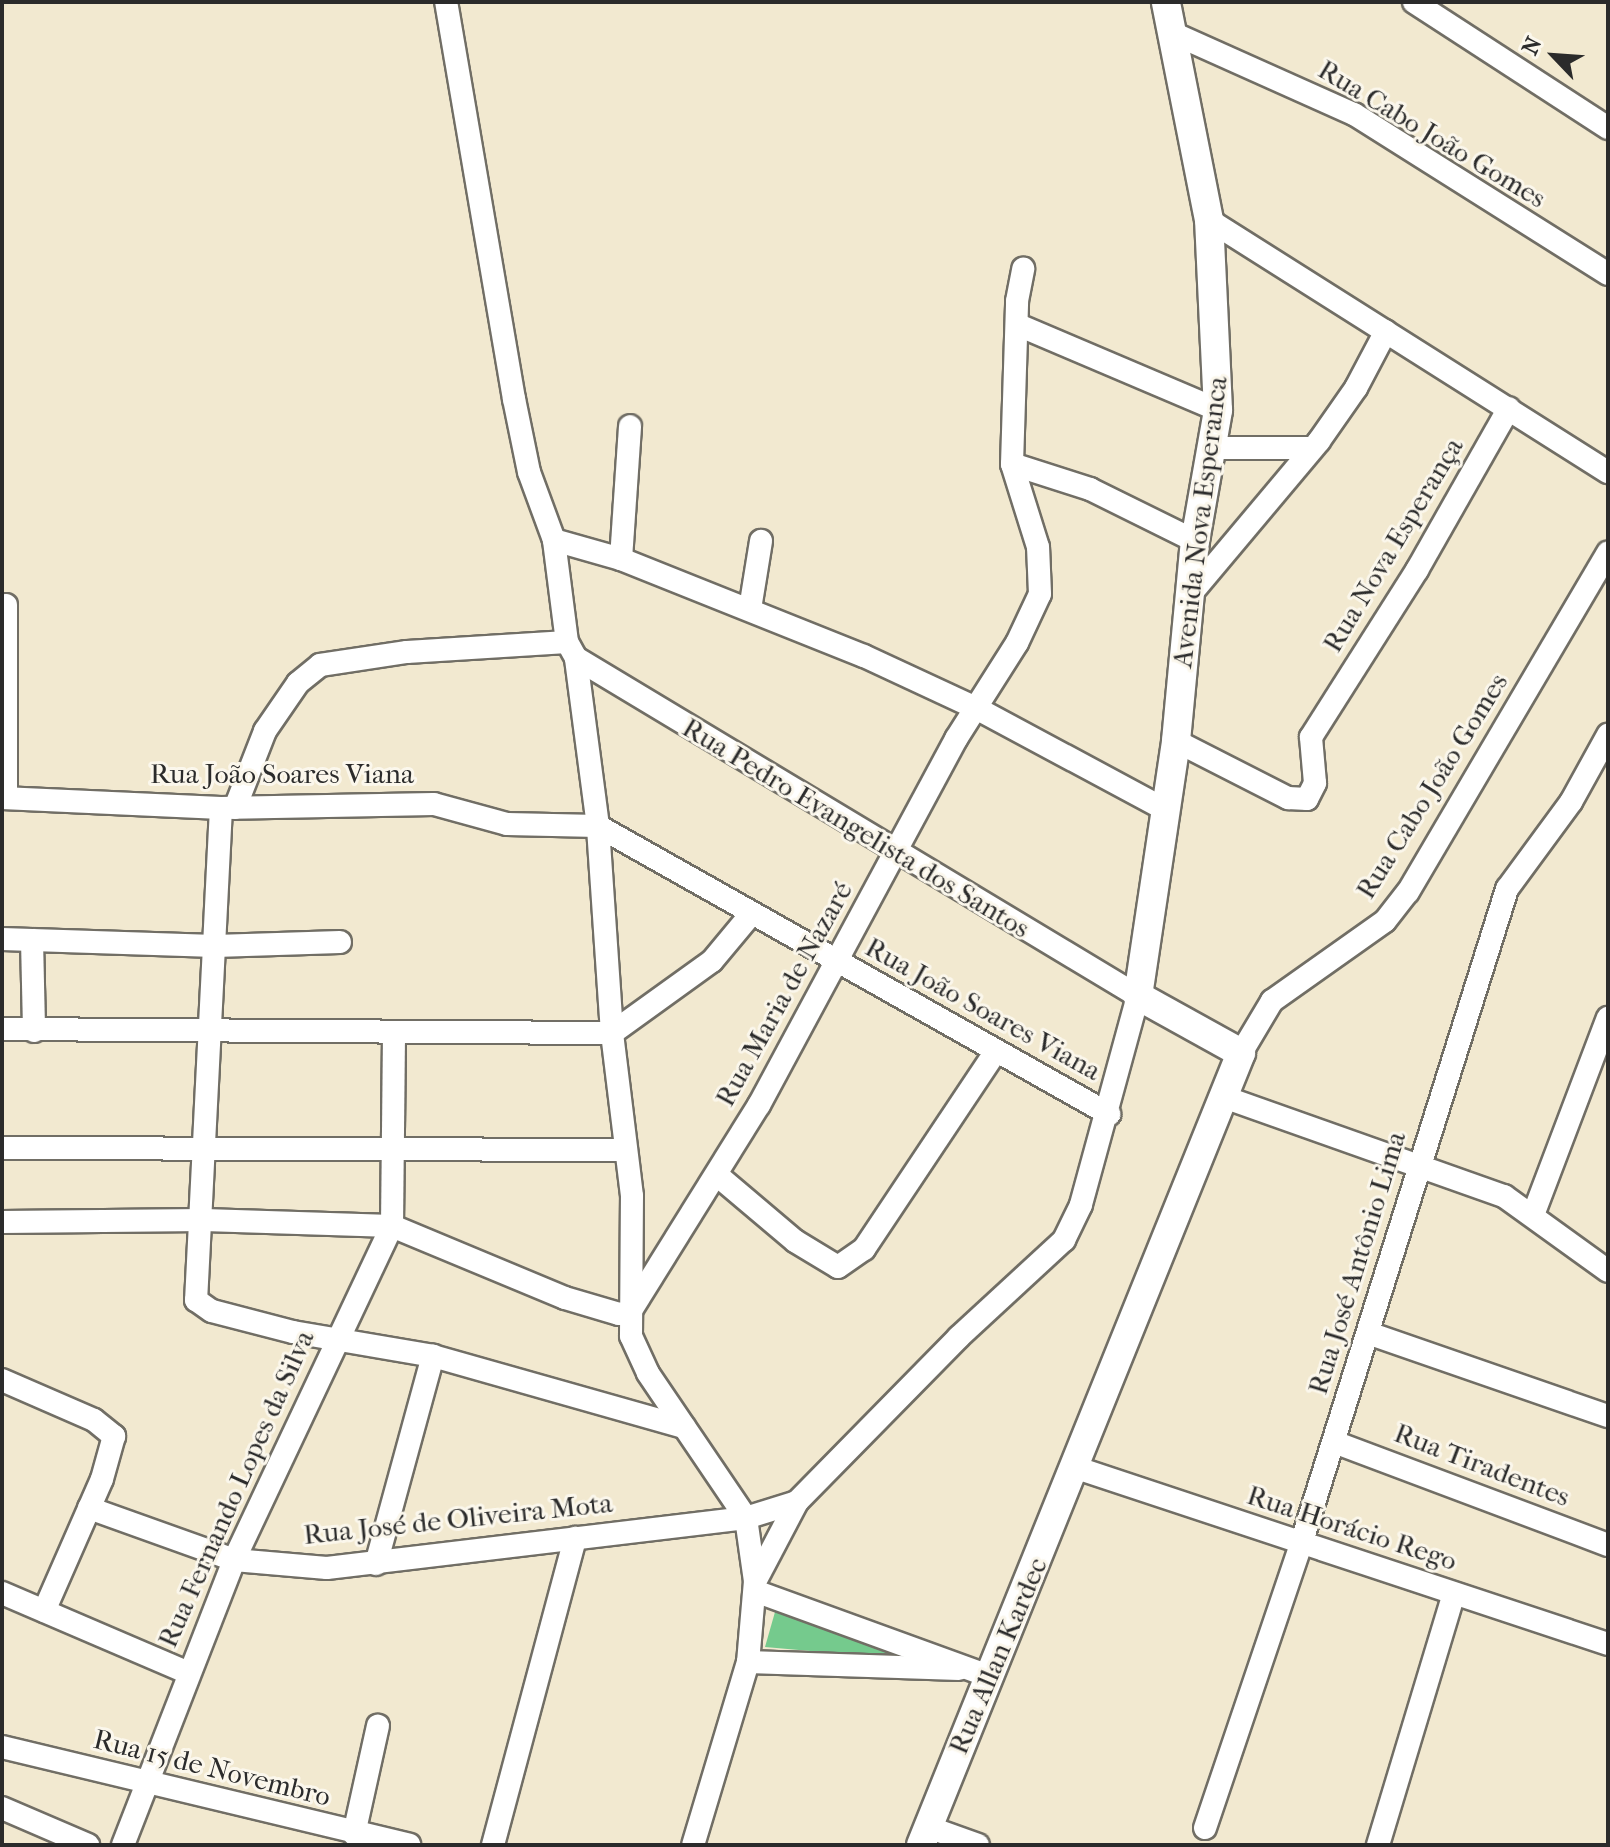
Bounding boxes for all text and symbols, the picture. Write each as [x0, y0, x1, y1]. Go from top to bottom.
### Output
north arrow [1514, 16, 1594, 96]
text: N [1517, 33, 1548, 59]
street label: Rua Cabo João Gomes [1312, 53, 1552, 215]
street label: Avenida Nova Esperanca [1165, 374, 1235, 670]
street label: Rua Nova Esperança [1316, 432, 1470, 658]
street label: Rua Cabo João Gomes [1349, 667, 1515, 905]
street label: Rua Pedro Evangelista dos Santos [676, 711, 1036, 945]
street label: Rua João Soares Viana [150, 757, 414, 791]
street label: Rua Maria de Nazaré [708, 876, 860, 1112]
street label: Rua João Soares Viana [859, 930, 1107, 1088]
street label: Rua José Antônio Lima [1301, 1128, 1413, 1398]
street label: Rua Fernando Lopes da Silva [151, 1325, 321, 1653]
street label: Rua Tiradentes [1389, 1416, 1575, 1514]
street label: Rua Horácio Rego [1243, 1478, 1461, 1578]
street label: Rua José de Oliveira Mota [302, 1486, 614, 1552]
street label: Rua Allan Kardec [941, 1553, 1055, 1759]
street label: Rua 15 de Novembro [90, 1722, 334, 1814]

